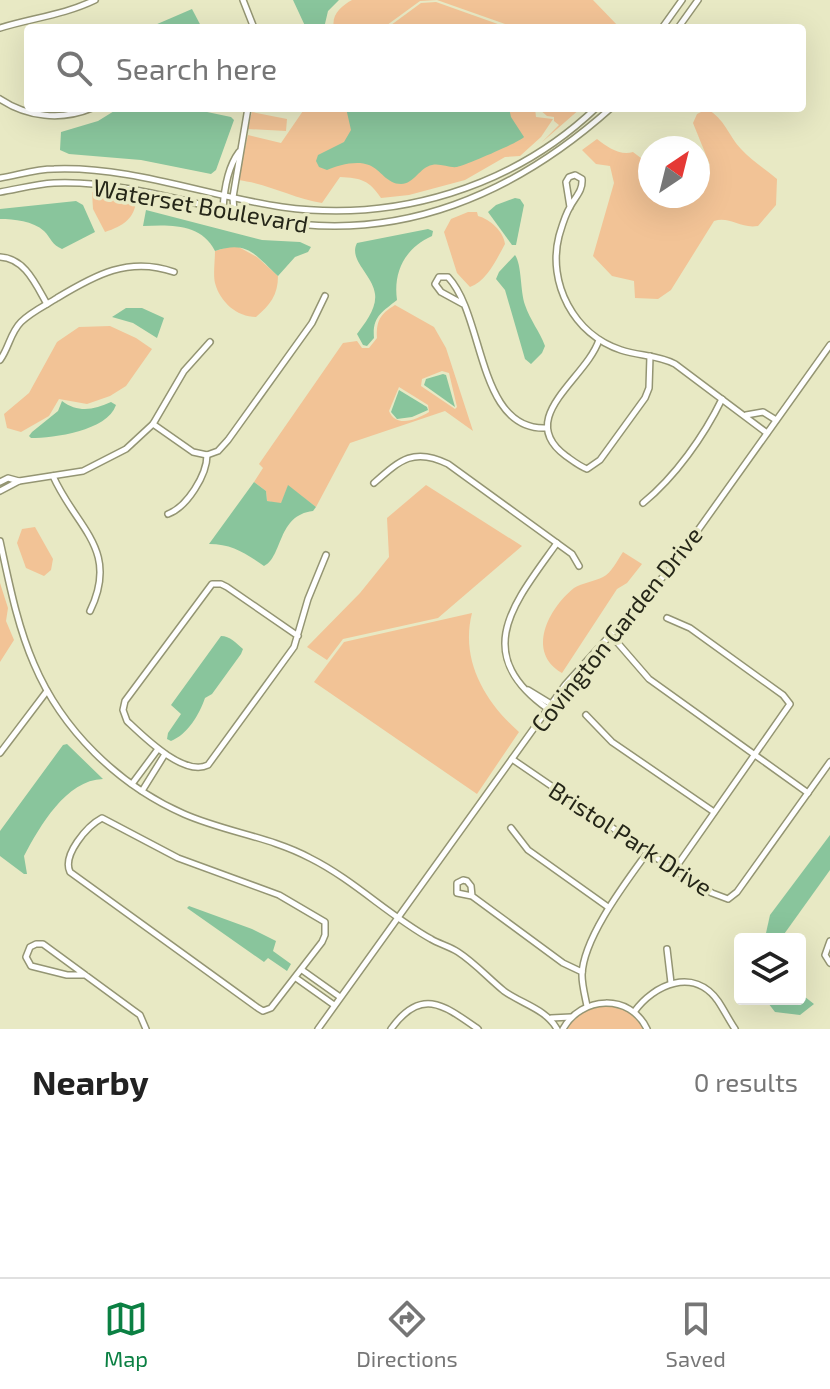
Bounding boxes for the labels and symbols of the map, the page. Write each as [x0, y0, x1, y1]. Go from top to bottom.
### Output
north arrow [638, 136, 710, 208]
street label: Waterset Boulevard [91, 172, 311, 238]
street label: Covington Garden Drive [524, 520, 708, 738]
street label: Bristol Park Drive [544, 775, 718, 901]

